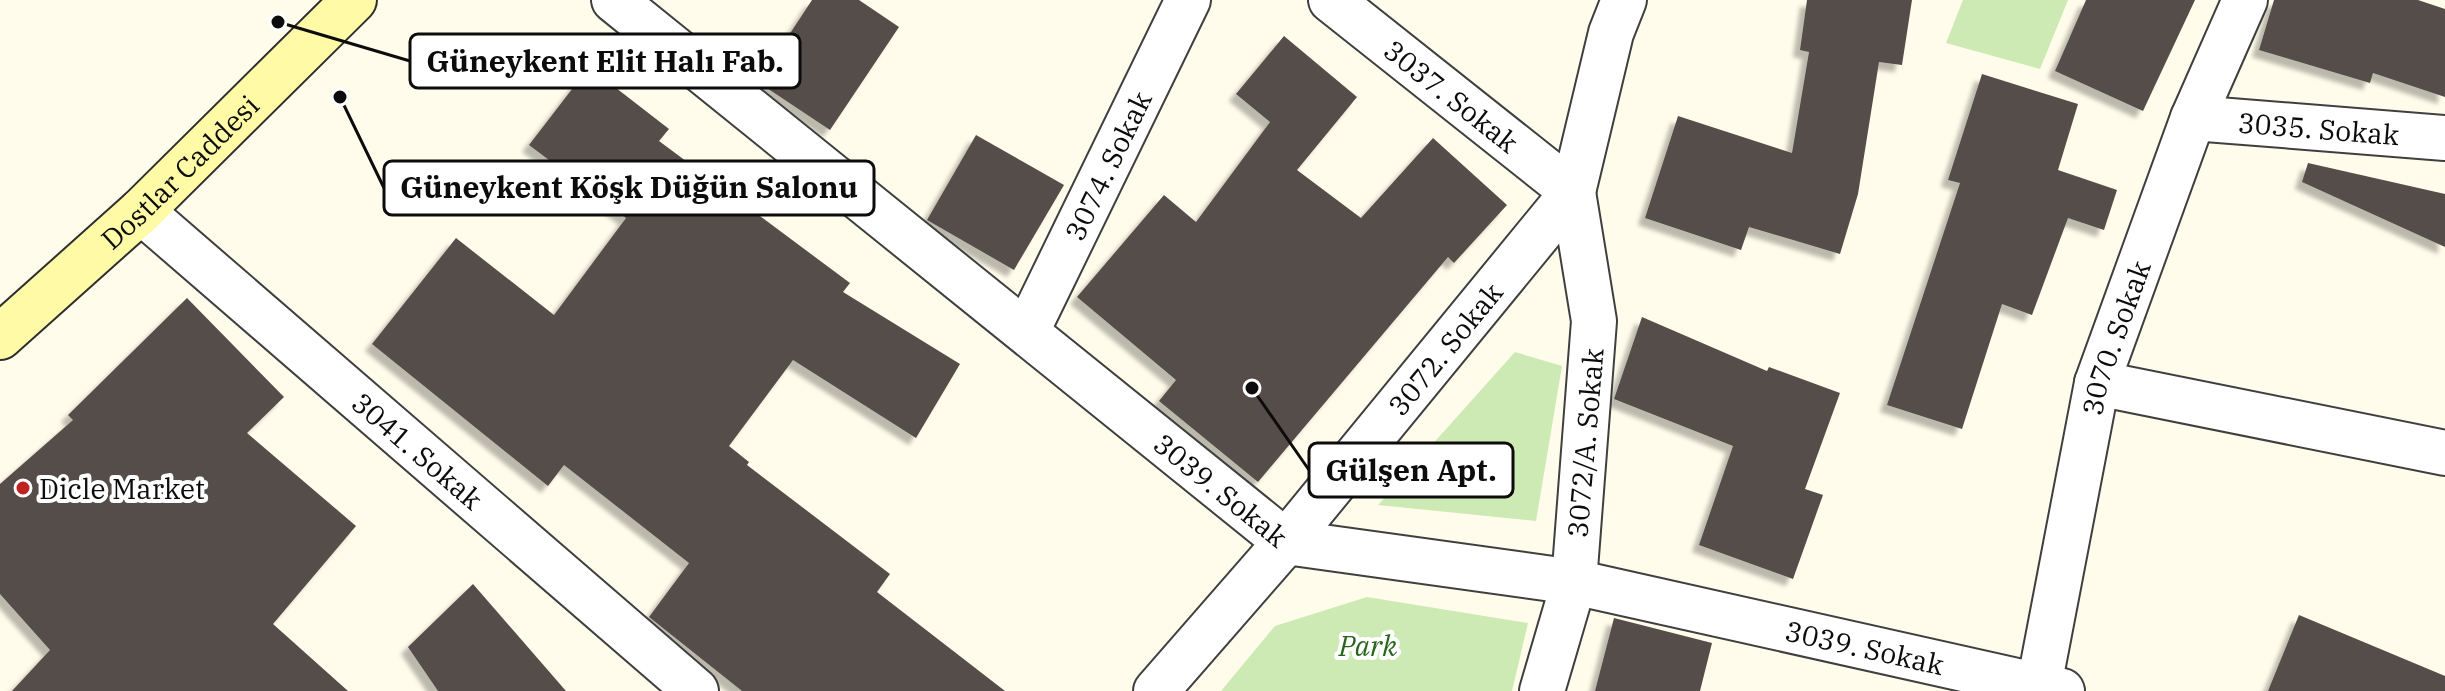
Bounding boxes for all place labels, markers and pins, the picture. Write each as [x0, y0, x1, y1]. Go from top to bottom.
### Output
callout: Güneykent Elit Halı Fab. [410, 34, 800, 88]
callout: Güneykent Köşk Düğün Salonu [384, 161, 874, 215]
callout: Gülşen Apt. [1309, 443, 1513, 497]
place label: Dicle Market [39, 470, 205, 507]
marker: Dicle Market [14, 479, 32, 497]

